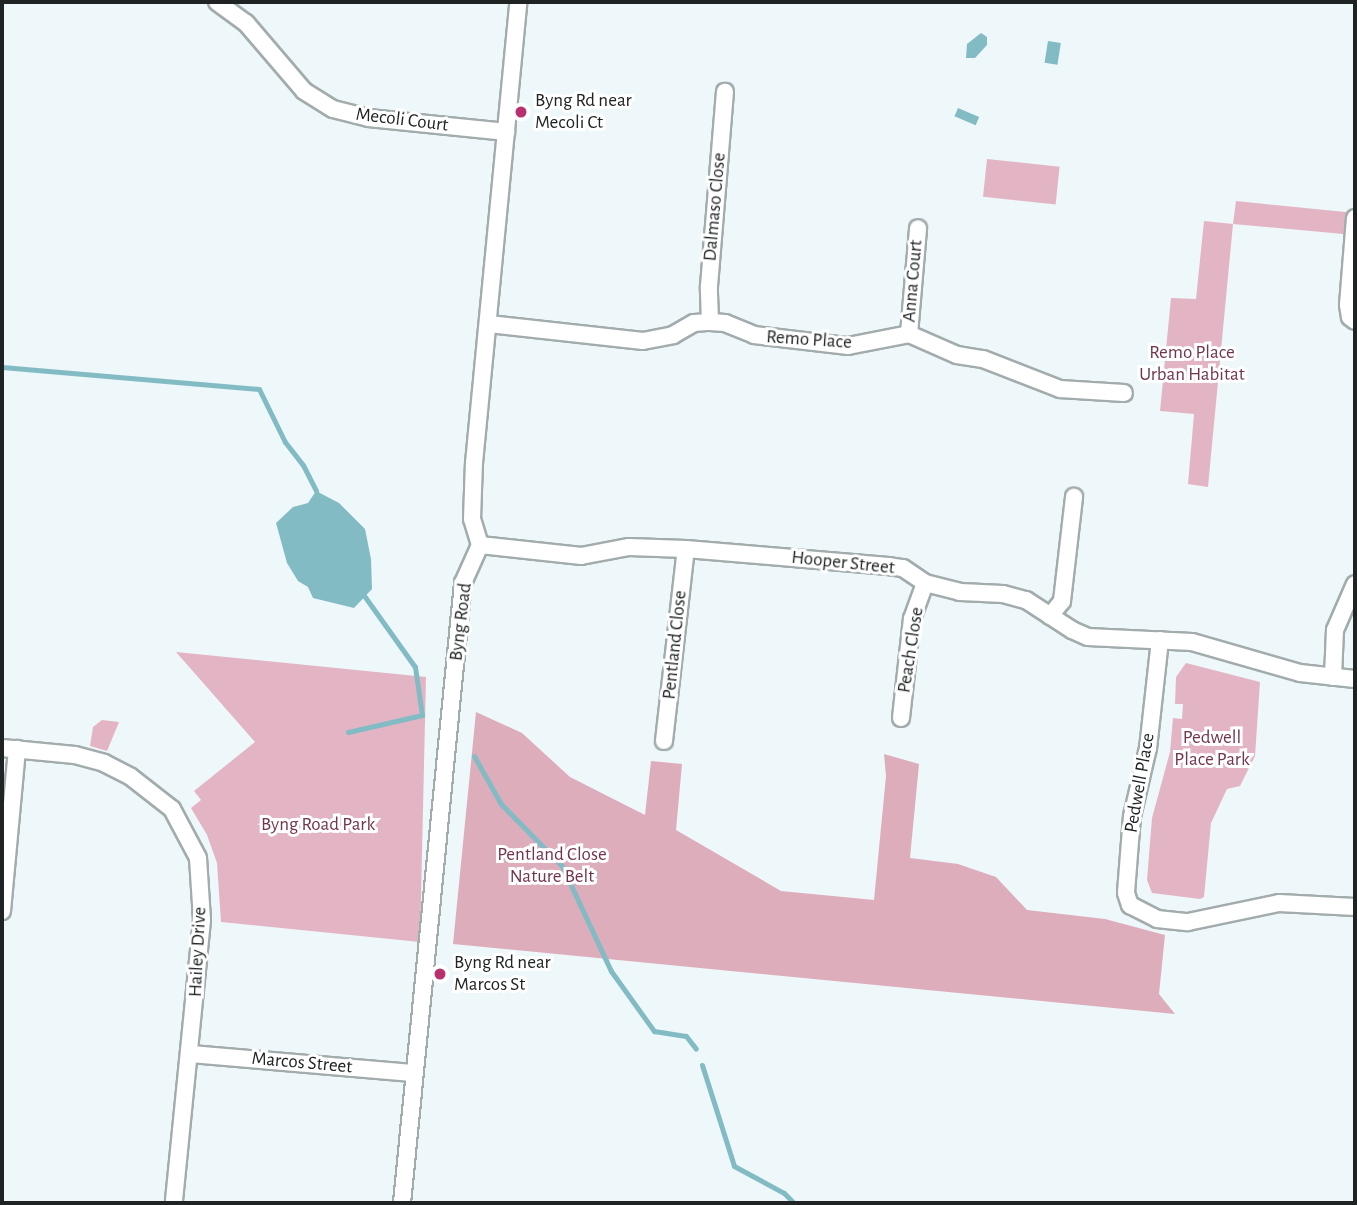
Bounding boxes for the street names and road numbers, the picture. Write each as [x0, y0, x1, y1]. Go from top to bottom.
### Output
street label: Mecoli Court [354, 103, 450, 137]
street label: Dalmaso Close [699, 152, 731, 262]
street label: Anna Court [898, 239, 928, 323]
street label: Remo Place [765, 326, 853, 354]
street label: Hooper Street [790, 546, 896, 580]
street label: Byng Road [445, 582, 477, 662]
street label: Pentland Close [658, 589, 692, 701]
street label: Peach Close [893, 605, 929, 695]
street label: Pedwell Place [1120, 731, 1160, 835]
street label: Hailey Drive [184, 906, 212, 998]
street label: Marcos Street [251, 1047, 353, 1079]

